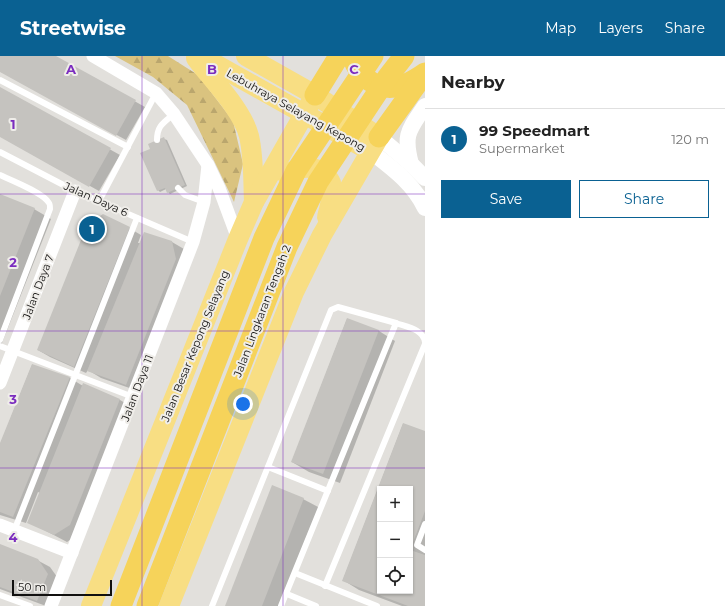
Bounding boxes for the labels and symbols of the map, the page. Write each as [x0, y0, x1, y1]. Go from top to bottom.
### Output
text: A [65, 61, 77, 77]
text: B [207, 61, 217, 77]
text: C [349, 61, 359, 77]
street label: Lebuhraya Selayang Kepong [224, 66, 368, 154]
text: 1 [10, 116, 16, 132]
street label: Jalan Daya 6 [61, 178, 131, 220]
pin: 1 [79, 214, 105, 244]
street label: Jalan Lingkaran Tengah 2 [230, 243, 294, 380]
street label: Jalan Daya 7 [19, 252, 57, 323]
text: 2 [9, 254, 17, 270]
street label: Jalan Besar Kepong Selayang [158, 268, 232, 425]
street label: Jalan Daya 11 [118, 353, 156, 424]
text: 3 [8, 391, 17, 407]
your location [233, 394, 253, 414]
text: 4 [9, 529, 18, 545]
scale bar [12, 578, 112, 597]

